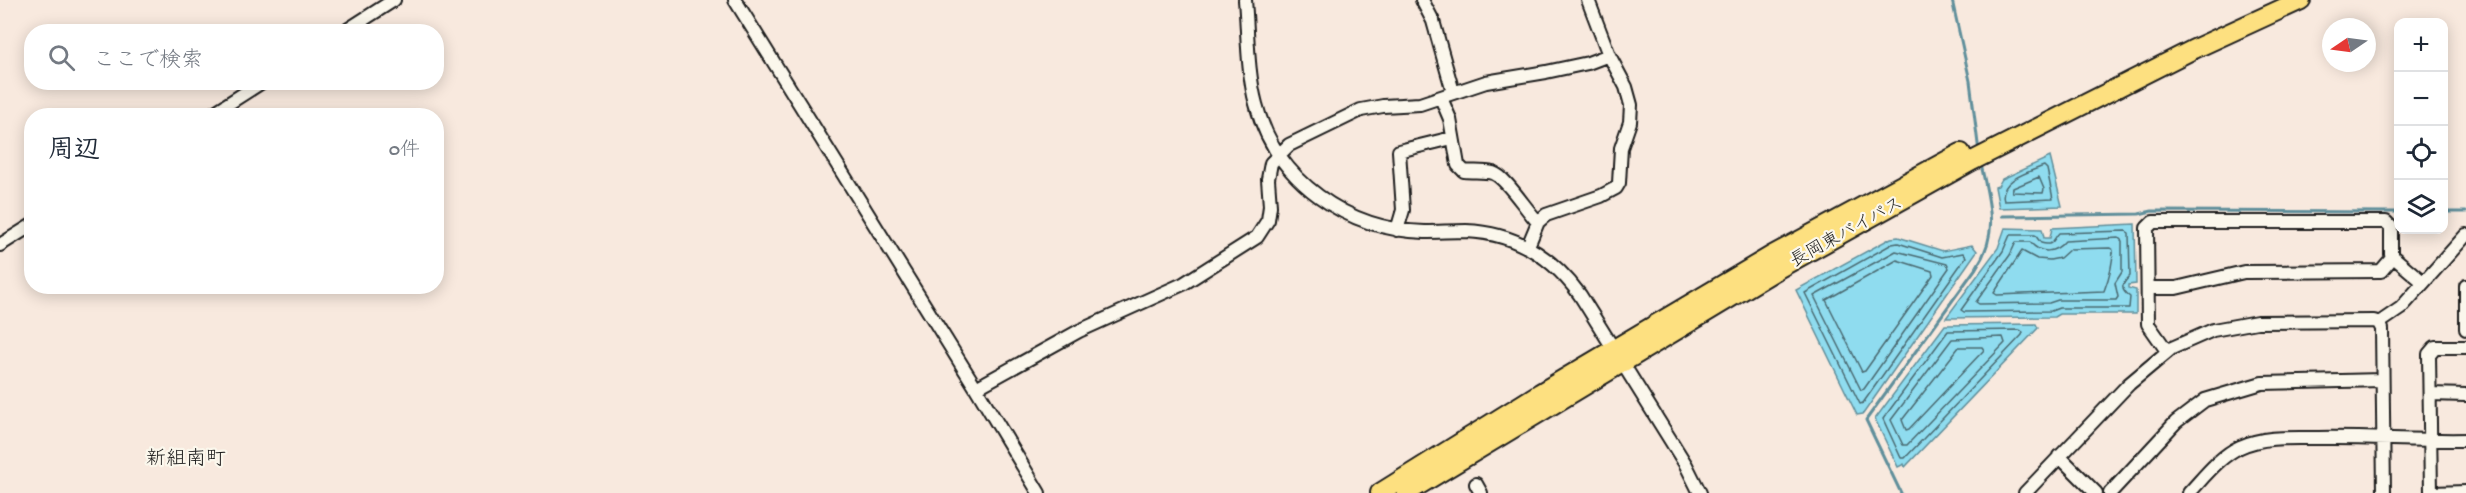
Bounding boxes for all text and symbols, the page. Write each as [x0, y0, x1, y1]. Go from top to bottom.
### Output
north arrow [2322, 18, 2376, 72]
map controls [2394, 18, 2448, 234]
button: + [2394, 18, 2448, 72]
search box [24, 24, 444, 90]
icon: search [45, 41, 78, 74]
text: ここで検索 [93, 49, 203, 75]
button: − [2394, 72, 2448, 126]
button: locate [2394, 126, 2448, 180]
text: 周辺 [48, 137, 100, 168]
text: 0件 [389, 140, 420, 163]
button: layers [2394, 180, 2448, 234]
street label: 長岡東バイパス [1787, 193, 1907, 273]
district label: 新組南町 [146, 447, 226, 472]

